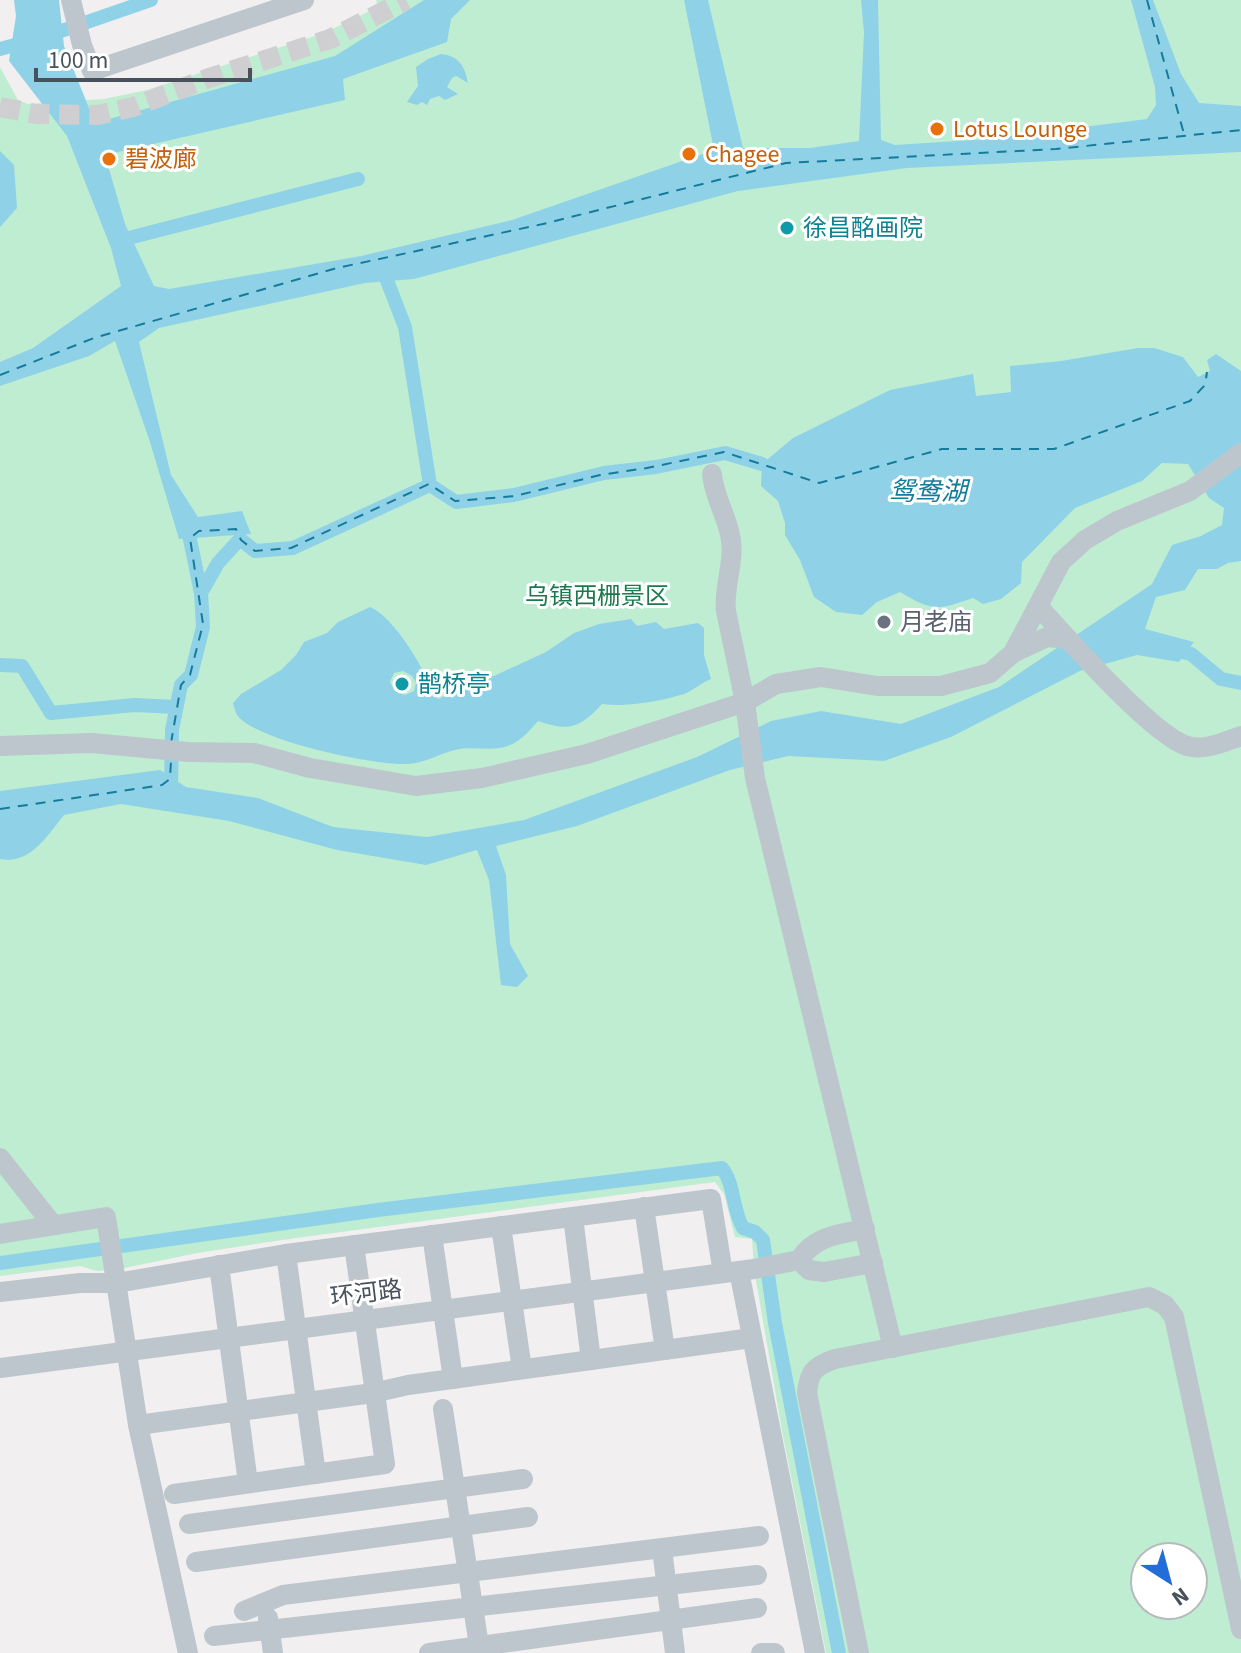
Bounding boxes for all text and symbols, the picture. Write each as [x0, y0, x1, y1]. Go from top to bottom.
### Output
scale bar [36, 32, 250, 82]
text: 100 m [48, 43, 108, 78]
place label: Lotus Lounge [953, 112, 1087, 147]
marker: Lotus Lounge [928, 120, 946, 138]
place label: Chagee [705, 137, 779, 172]
place label: 碧波廊 [125, 142, 197, 177]
marker: Chagee [680, 145, 698, 163]
marker: 碧波廊 [100, 150, 118, 168]
place label: 徐昌酩画院 [803, 211, 923, 246]
marker: 徐昌酩画院 [778, 219, 796, 237]
water label: 鸳鸯湖 [889, 473, 971, 510]
park label: 乌镇西栅景区 [525, 579, 669, 614]
place label: 月老庙 [900, 605, 972, 640]
marker: 月老庙 [875, 613, 893, 631]
place label: 鹊桥亭 [418, 667, 490, 702]
marker: 鹊桥亭 [393, 675, 411, 693]
street label: 环河路 [328, 1272, 404, 1315]
north arrow [1129, 1541, 1209, 1621]
text: N [1165, 1579, 1195, 1614]

